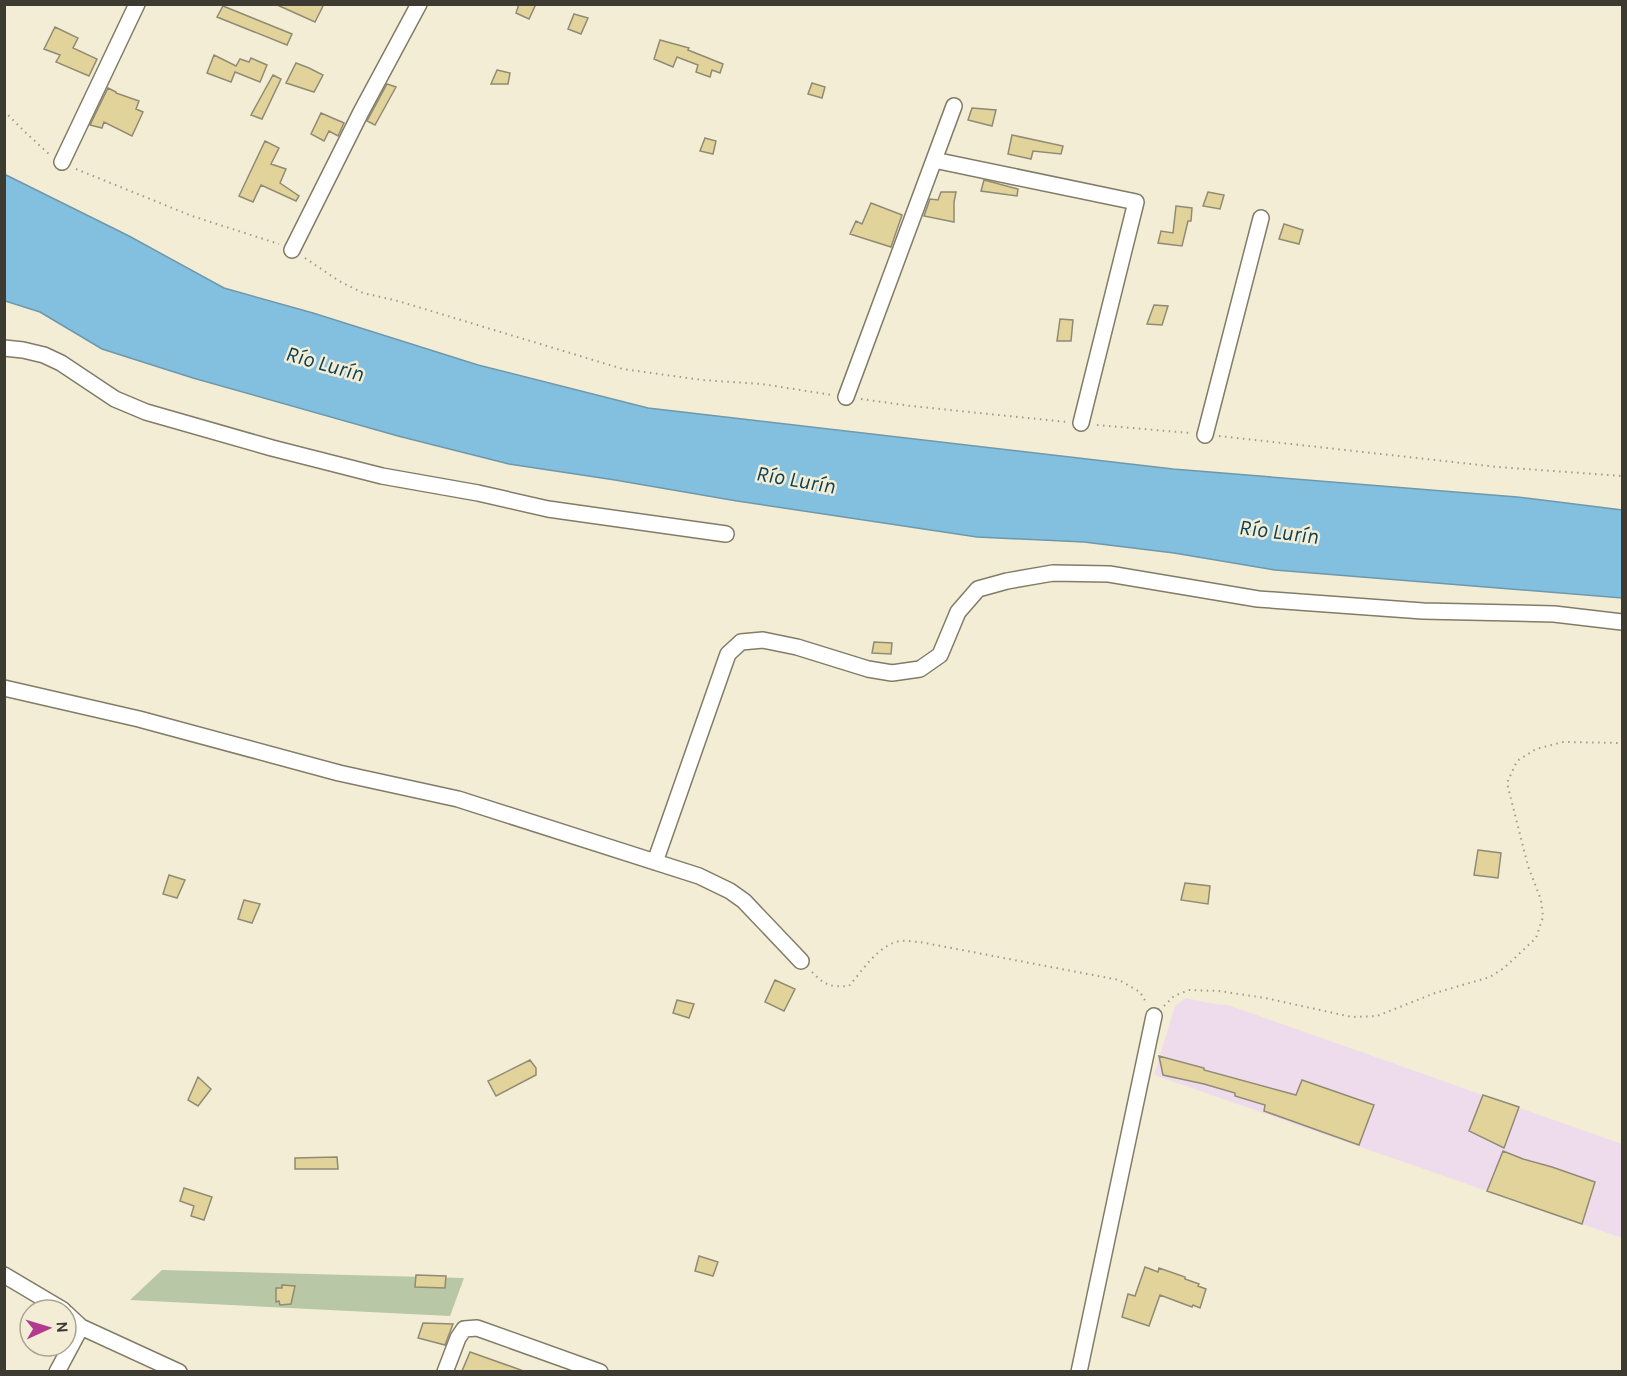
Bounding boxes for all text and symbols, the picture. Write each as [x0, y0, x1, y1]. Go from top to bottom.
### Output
water label: Río Lurín [283, 340, 367, 388]
water label: Río Lurín [754, 460, 838, 500]
water label: Río Lurín [1238, 514, 1320, 550]
north arrow [18, 1298, 78, 1358]
text: N [53, 1321, 72, 1333]

